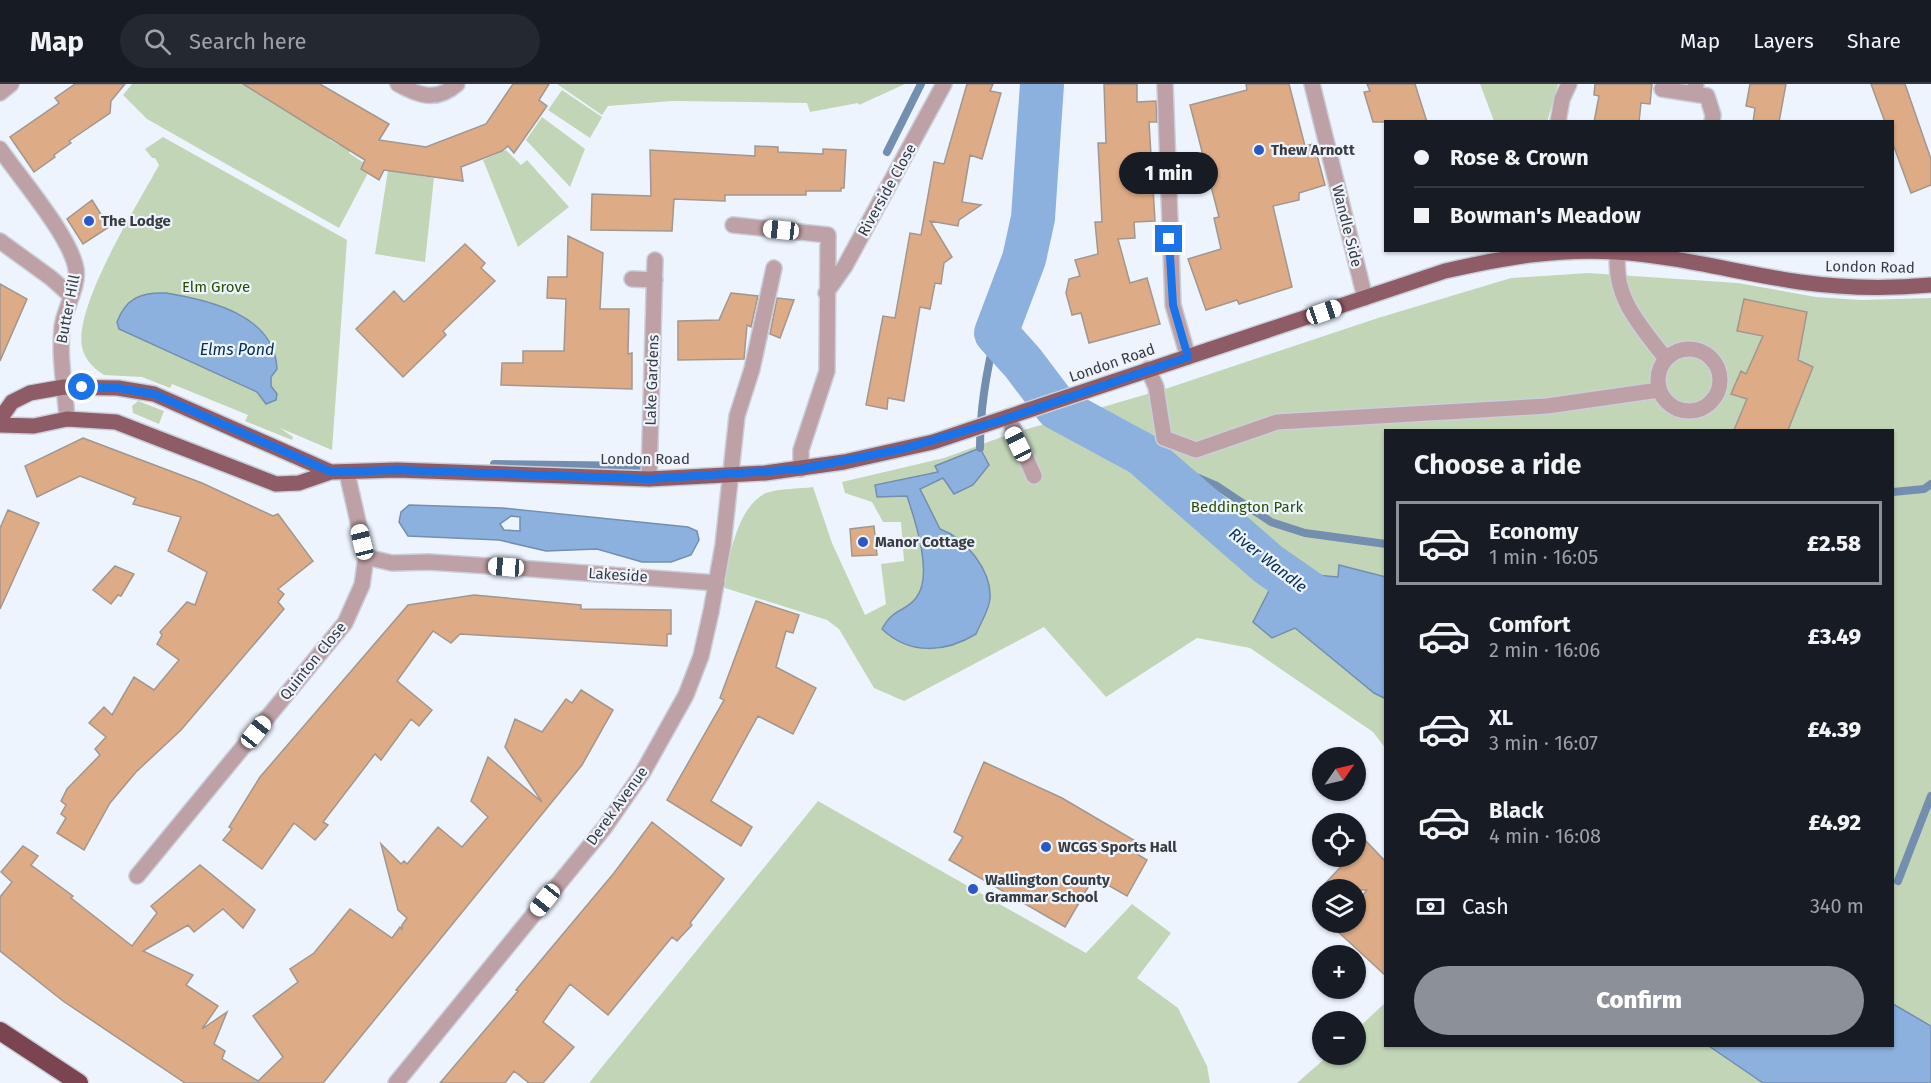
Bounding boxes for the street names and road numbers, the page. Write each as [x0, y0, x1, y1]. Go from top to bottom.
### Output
street label: Riverside Close [854, 140, 920, 240]
street label: Wandle Side [1328, 183, 1366, 269]
street label: London Road [1825, 257, 1915, 277]
street label: Butter Hill [53, 273, 84, 345]
street label: Lake Gardens [641, 334, 663, 426]
street label: London Road [1067, 340, 1157, 386]
street label: London Road [600, 450, 690, 468]
street label: Lakeside [588, 564, 648, 586]
street label: Quinton Close [276, 618, 350, 704]
street label: Derek Avenue [582, 763, 652, 849]

